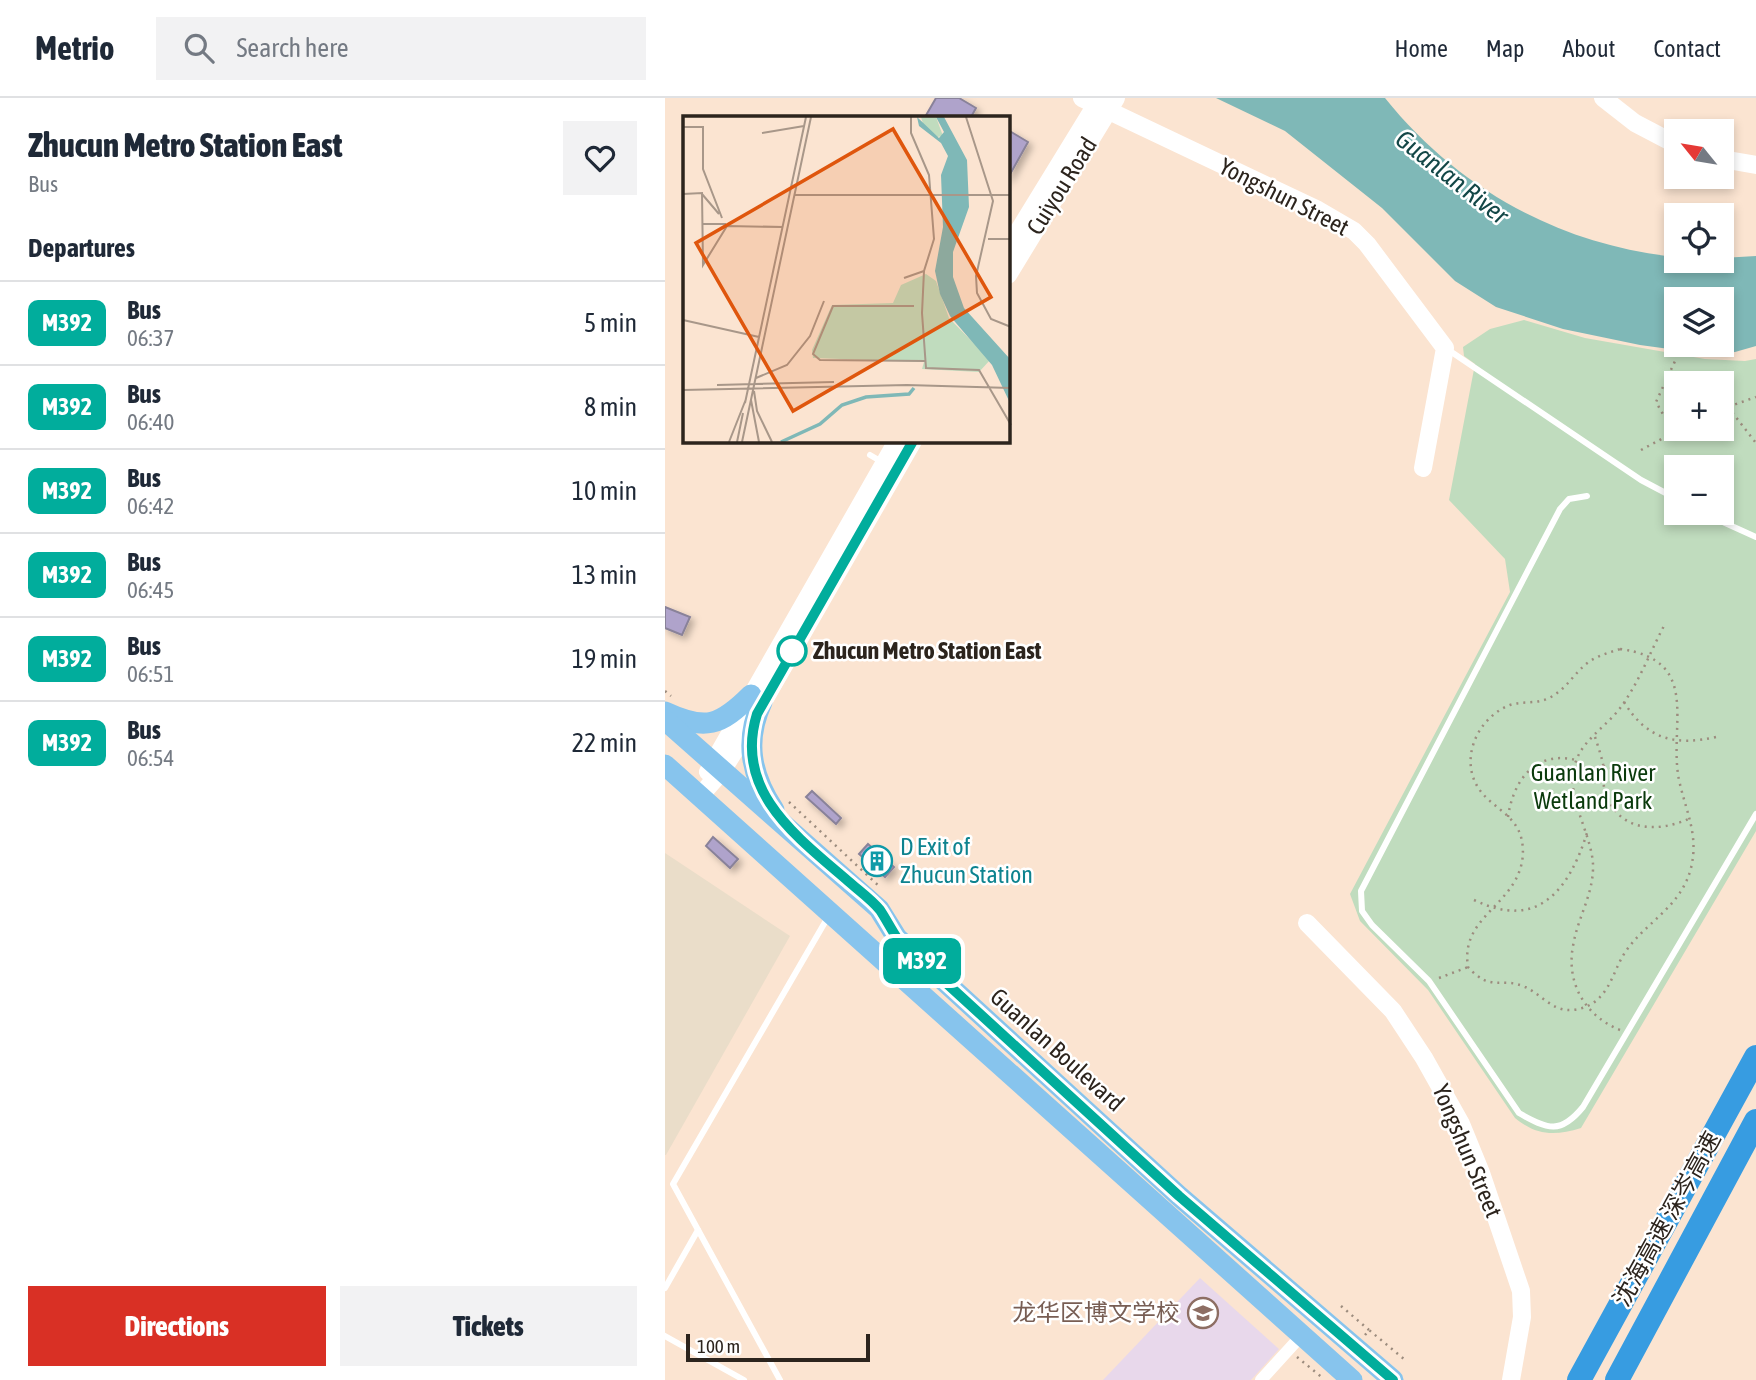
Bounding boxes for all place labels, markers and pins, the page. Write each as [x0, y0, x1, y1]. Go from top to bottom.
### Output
marker: Zhucun Metro Station East [777, 636, 807, 666]
place label: Zhucun Metro Station East [813, 637, 1042, 664]
place label: D Exit of Zhucun Station [900, 833, 1033, 888]
building icon: D Exit of Zhucun Station [860, 844, 894, 878]
school or university icon: 龙华区博文学校 [1186, 1296, 1220, 1330]
place label: 龙华区博文学校 [1012, 1299, 1180, 1326]

